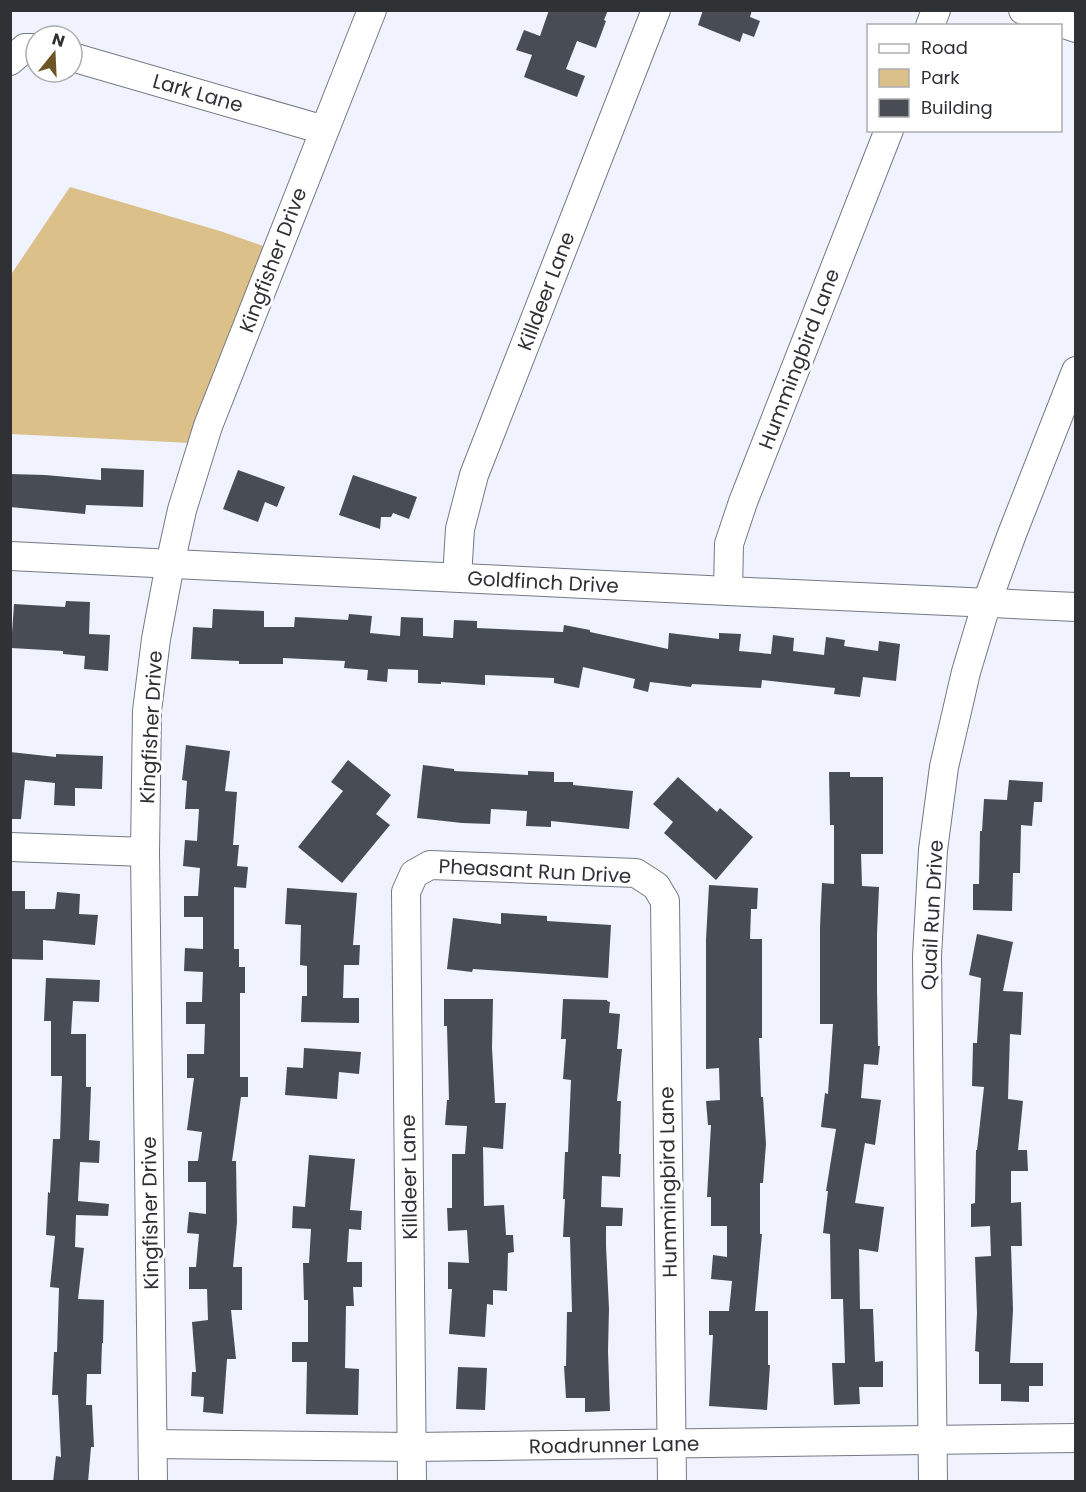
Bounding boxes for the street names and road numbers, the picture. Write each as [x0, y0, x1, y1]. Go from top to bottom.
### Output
street label: Lark Lane [150, 67, 246, 119]
street label: Kingfisher Drive [232, 183, 314, 337]
street label: Killdeer Lane [510, 228, 582, 354]
street label: Hummingbird Lane [752, 265, 846, 453]
street label: Goldfinch Drive [467, 564, 619, 600]
street label: Kingfisher Drive [133, 650, 169, 804]
street label: Quail Run Drive [914, 839, 950, 991]
street label: Pheasant Run Drive [438, 852, 632, 890]
street label: Hummingbird Lane [652, 1086, 684, 1278]
street label: Killdeer Lane [394, 1114, 424, 1240]
street label: Kingfisher Drive [135, 1136, 165, 1290]
street label: Roadrunner Lane [529, 1430, 699, 1460]

